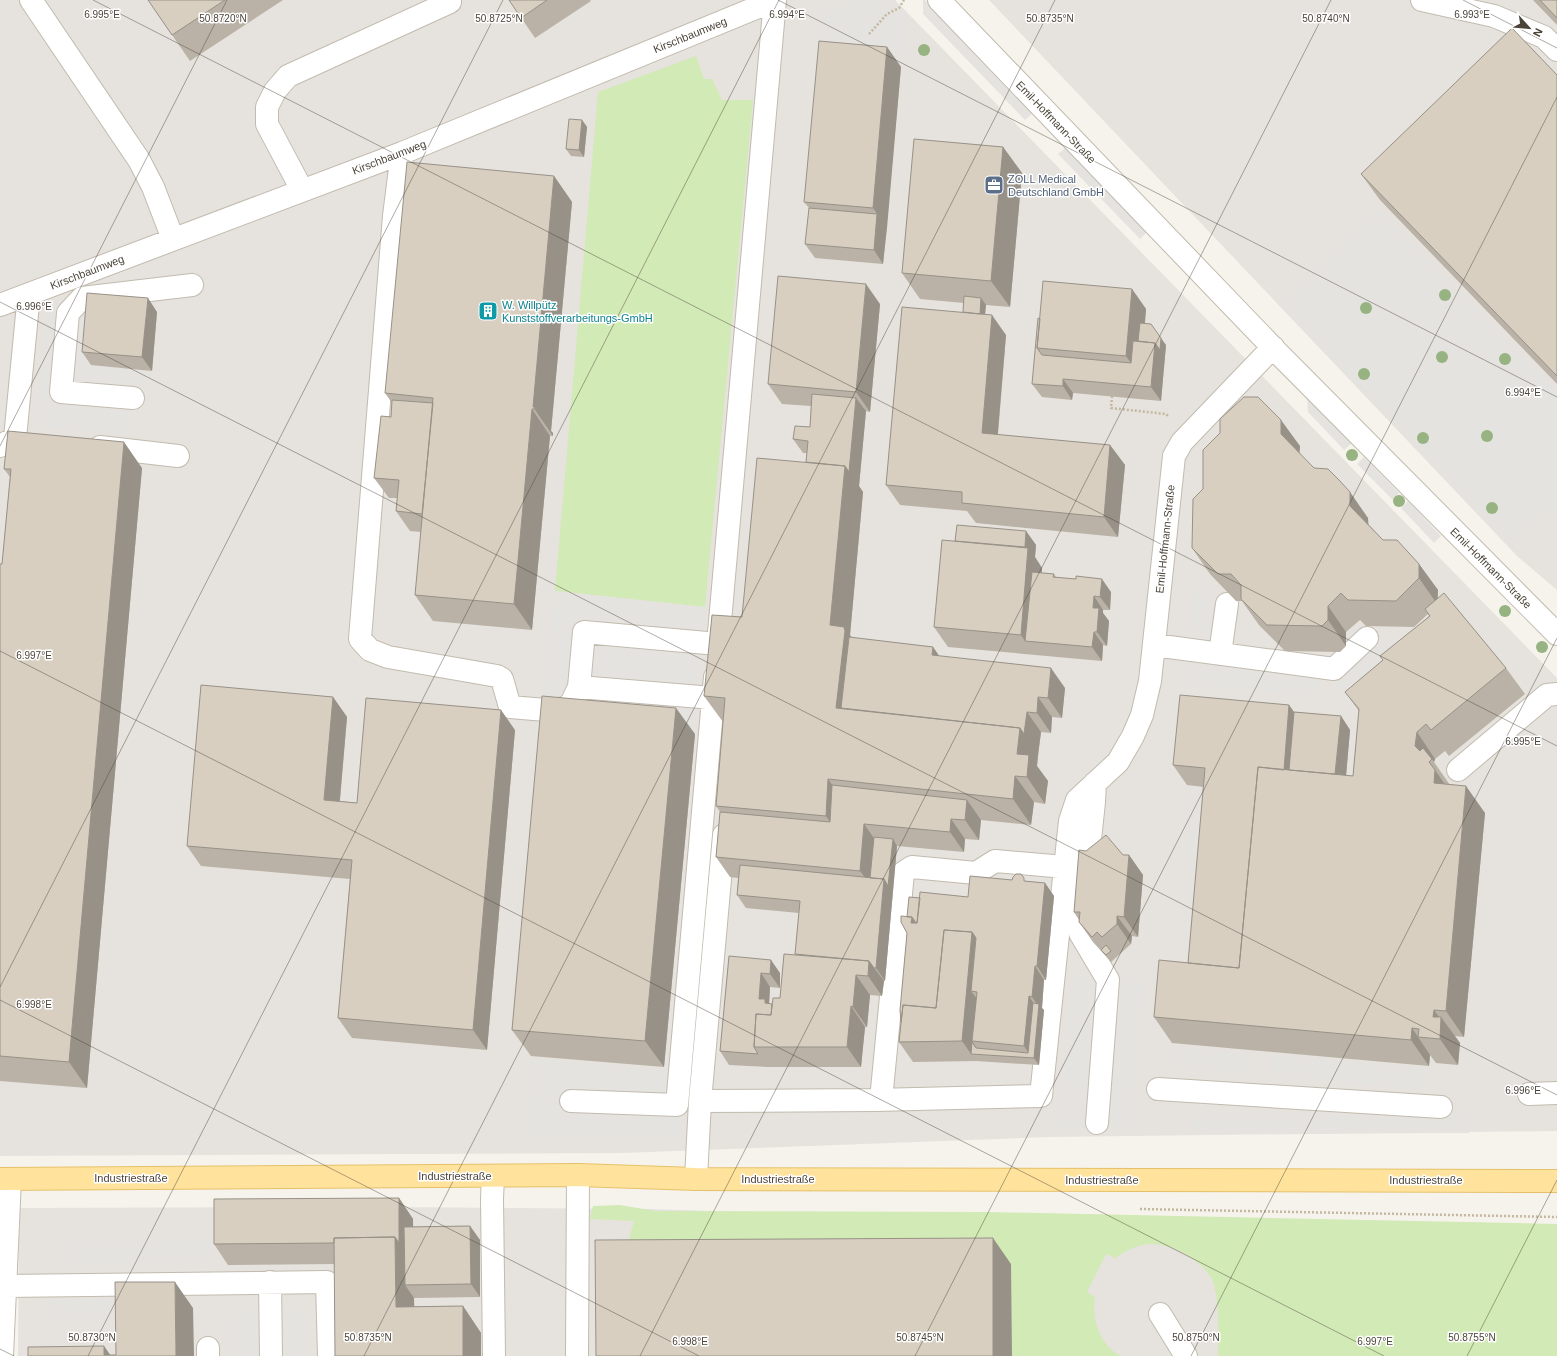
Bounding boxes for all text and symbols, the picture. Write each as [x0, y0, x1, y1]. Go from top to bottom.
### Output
north arrow [1509, 8, 1549, 48]
text: 6.995°E [84, 9, 120, 20]
text: 6.994°E [769, 9, 805, 20]
text: 6.993°E [1454, 9, 1490, 20]
text: 50.8720°N [199, 13, 247, 24]
text: 50.8725°N [475, 13, 523, 24]
text: 50.8735°N [1026, 13, 1074, 24]
text: 50.8740°N [1302, 13, 1350, 24]
street label: Kirschbaumweg [651, 15, 729, 55]
text: N [1531, 26, 1545, 39]
street label: Emil-Hoffmann-Straße [1014, 79, 1098, 165]
street label: Kirschbaumweg [350, 137, 428, 177]
place label: ZOLL Medical Deutschland GmbH [1008, 173, 1104, 198]
office icon: ZOLL Medical Deutschland GmbH [983, 174, 1005, 196]
street label: Kirschbaumweg [48, 252, 126, 292]
place label: W. Willpütz Kunststoffverarbeitungs-GmbH [502, 299, 653, 324]
building icon: W. Willpütz Kunststoffverarbeitungs-GmbH [477, 300, 499, 322]
text: 6.996°E [16, 301, 52, 312]
text: 6.994°E [1505, 387, 1541, 398]
street label: Emil-Hoffmann-Straße [1153, 484, 1177, 594]
street label: Emil-Hoffmann-Straße [1448, 525, 1534, 611]
text: 6.997°E [16, 650, 52, 661]
text: 6.995°E [1505, 736, 1541, 747]
text: 6.998°E [16, 999, 52, 1010]
text: 6.996°E [1505, 1085, 1541, 1096]
street label: Industriestraße [418, 1170, 492, 1182]
street label: Industriestraße [94, 1172, 168, 1184]
street label: Industriestraße [741, 1173, 815, 1185]
street label: Industriestraße [1065, 1174, 1139, 1186]
street label: Industriestraße [1389, 1174, 1463, 1186]
text: 50.8730°N [68, 1332, 116, 1343]
text: 50.8735°N [344, 1332, 392, 1343]
text: 50.8745°N [896, 1332, 944, 1343]
text: 50.8750°N [1172, 1332, 1220, 1343]
text: 50.8755°N [1448, 1332, 1496, 1343]
text: 6.998°E [672, 1336, 708, 1347]
text: 6.997°E [1357, 1336, 1393, 1347]

